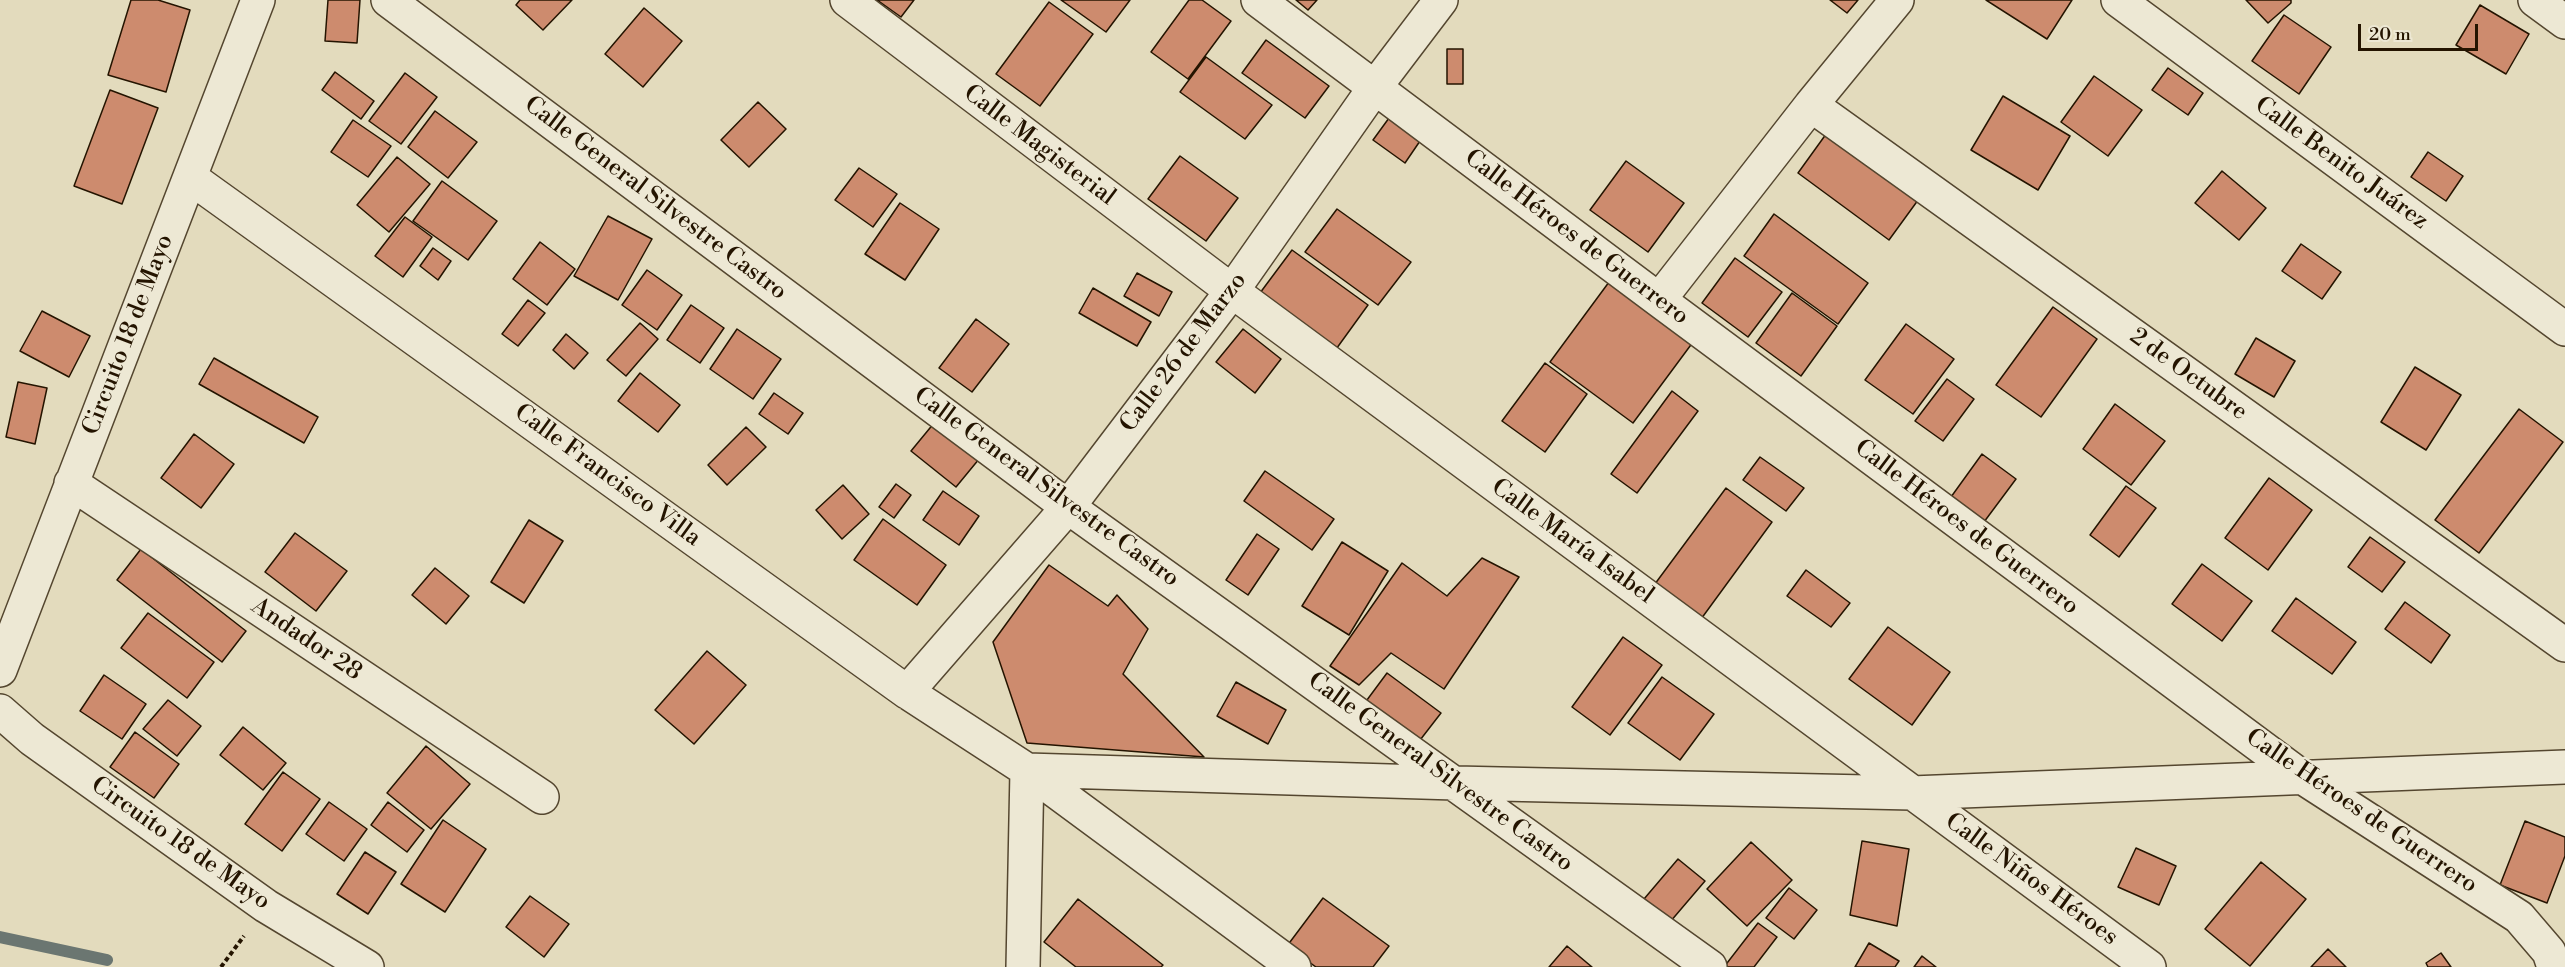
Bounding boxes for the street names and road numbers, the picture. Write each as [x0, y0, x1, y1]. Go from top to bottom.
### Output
street label: Calle Magisterial [957, 80, 1121, 212]
street label: Calle General Silvestre Castro [518, 91, 792, 307]
street label: Calle Benito Juárez [2249, 91, 2433, 237]
street label: Calle Héroes de Guerrero [1458, 144, 1694, 332]
street label: Circuito 18 de Mayo [77, 231, 181, 439]
street label: Calle 26 de Marzo [1115, 267, 1253, 439]
street label: 2 de Octubre [2124, 323, 2252, 427]
street label: Calle General Silvestre Castro [908, 382, 1184, 594]
street label: Calle Francisco Villa [508, 399, 706, 553]
street label: Calle Héroes de Guerrero [1848, 434, 2084, 622]
street label: Calle María Isabel [1485, 473, 1659, 611]
street label: Andador 28 [245, 592, 367, 688]
street label: Calle General Silvestre Castro [1302, 667, 1578, 879]
street label: Calle Héroes de Guerrero [2240, 724, 2482, 900]
street label: Circuito 18 de Mayo [85, 771, 275, 917]
street label: Calle Niños Héroes [1939, 808, 2123, 952]

